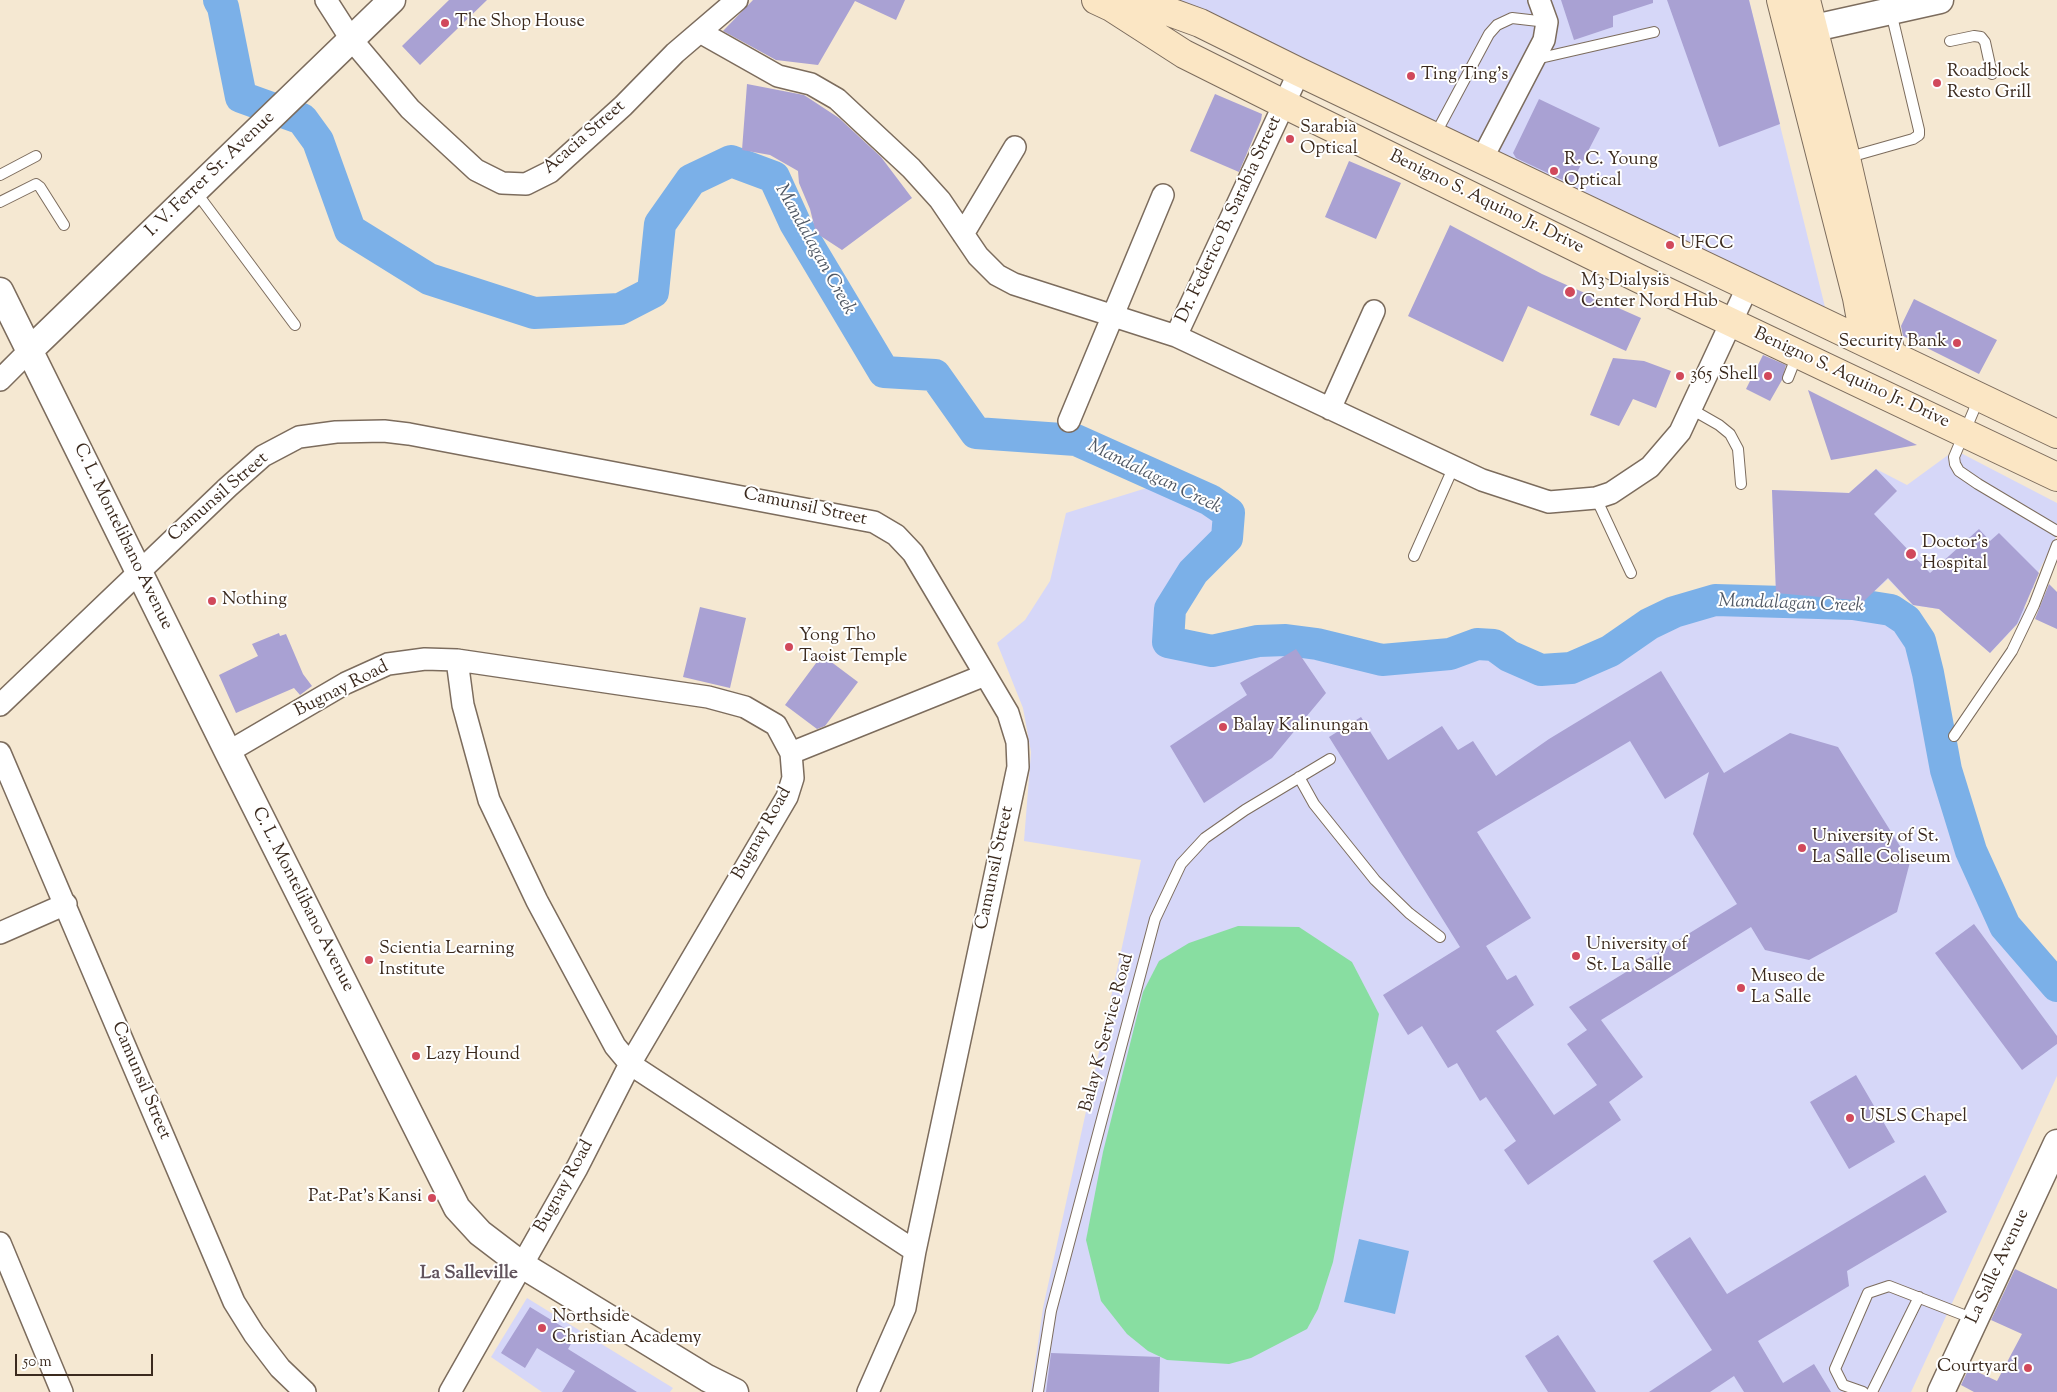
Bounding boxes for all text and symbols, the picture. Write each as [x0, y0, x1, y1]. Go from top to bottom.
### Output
place label: The Shop House [455, 12, 585, 34]
marker: The Shop House [439, 17, 451, 29]
place label: Roadblock Resto Grill [1947, 62, 2031, 104]
place label: Ting Ting's [1421, 65, 1508, 87]
marker: Ting Ting's [1405, 70, 1417, 82]
marker: Roadblock Resto Grill [1931, 77, 1943, 89]
street label: Acacia Street [540, 96, 630, 180]
street label: I. V. Ferrer Sr. Avenue [142, 108, 280, 242]
street label: Dr. Federico B. Sarabia Street [1173, 113, 1287, 327]
place label: Sarabia Optical [1300, 118, 1358, 160]
marker: Sarabia Optical [1284, 133, 1296, 145]
street label: Benigno S. Aquino Jr. Drive [1385, 146, 1587, 260]
place label: R. C. Young Optical [1564, 150, 1658, 192]
marker: R. C. Young Optical [1548, 165, 1560, 177]
water label: Mandalagan Creek [769, 181, 859, 319]
place label: UFCC [1680, 234, 1734, 256]
marker: UFCC [1664, 239, 1676, 251]
place label: M3 Dialysis Center Nord Hub [1581, 271, 1718, 314]
marker: M3 Dialysis Center Nord Hub [1563, 285, 1577, 299]
street label: Benigno S. Aquino Jr. Drive [1750, 324, 1952, 434]
place label: Security Bank [1839, 332, 1947, 354]
marker: Security Bank [1951, 337, 1963, 349]
place label: 365 [1690, 365, 1712, 387]
place label: Shell [1719, 365, 1758, 387]
marker: 365 [1674, 370, 1686, 382]
marker: Shell [1762, 370, 1774, 382]
water label: Mandalagan Creek [1083, 436, 1225, 520]
street label: C. L. Montelibano Avenue [67, 440, 177, 634]
street label: Camunsil Street [164, 449, 274, 547]
street label: Camunsil Street [741, 484, 869, 532]
place label: Doctor's Hospital [1922, 533, 1988, 576]
marker: Doctor's Hospital [1904, 547, 1918, 561]
place label: Nothing [222, 590, 287, 612]
water label: Mandalagan Creek [1718, 591, 1864, 619]
marker: Nothing [206, 595, 218, 607]
place label: Yong Tho Taoist Temple [799, 626, 907, 669]
marker: Yong Tho Taoist Temple [783, 641, 795, 653]
street label: Bugnay Road [291, 657, 393, 723]
place label: Balay Kalinungan [1233, 716, 1369, 738]
marker: Balay Kalinungan [1217, 721, 1229, 733]
street label: Bugnay Road [729, 784, 797, 884]
street label: C. L. Montelibano Avenue [246, 804, 358, 996]
street label: Camunsil Street [972, 804, 1020, 932]
place label: University of St. La Salle Coliseum [1812, 827, 1951, 870]
marker: University of St. La Salle Coliseum [1796, 842, 1808, 854]
place label: University of St. La Salle [1586, 935, 1687, 978]
place label: Scientia Learning Institute [379, 939, 514, 982]
marker: University of St. La Salle [1570, 950, 1582, 962]
street label: Balay K Service Road [1076, 951, 1140, 1115]
marker: Scientia Learning Institute [363, 954, 375, 966]
place label: Museo de La Salle [1751, 967, 1825, 1010]
marker: Museo de La Salle [1735, 982, 1747, 994]
street label: Camunsil Street [105, 1019, 175, 1143]
place label: Lazy Hound [426, 1045, 520, 1067]
marker: Lazy Hound [410, 1050, 422, 1062]
place label: USLS Chapel [1860, 1107, 1967, 1129]
marker: USLS Chapel [1844, 1112, 1856, 1124]
street label: Bugnay Road [531, 1137, 599, 1237]
place label: Pat-Pat's Kansi [308, 1187, 422, 1209]
marker: Pat-Pat's Kansi [426, 1192, 438, 1204]
street label: La Salle Avenue [1963, 1206, 2035, 1328]
district label: La Salleville [420, 1264, 518, 1286]
place label: Northside Christian Academy [552, 1307, 701, 1350]
marker: Northside Christian Academy [536, 1322, 548, 1334]
scale bar [18, 1344, 155, 1376]
text: 50 m [23, 1352, 52, 1373]
place label: Courtyard [1937, 1357, 2018, 1379]
marker: Courtyard [2022, 1362, 2034, 1374]

